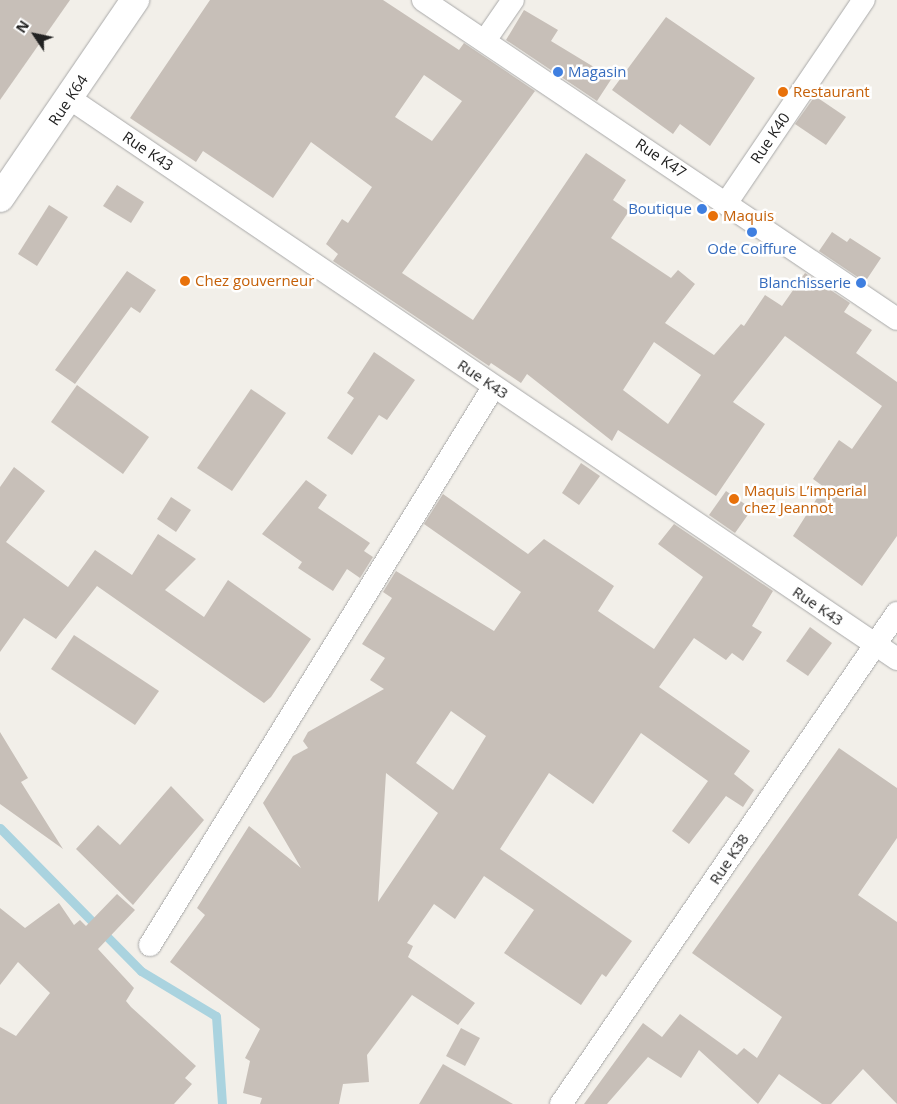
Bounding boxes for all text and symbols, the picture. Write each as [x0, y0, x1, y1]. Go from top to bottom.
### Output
north arrow [10, 10, 60, 60]
text: N [11, 16, 33, 36]
place label: Magasin [568, 63, 626, 81]
marker: Magasin [552, 66, 564, 78]
street label: Rue K64 [45, 71, 91, 129]
place label: Restaurant [793, 83, 870, 101]
marker: Restaurant [777, 86, 789, 98]
street label: Rue K40 [747, 109, 793, 167]
street label: Rue K43 [119, 128, 177, 174]
street label: Rue K47 [632, 135, 690, 181]
place label: Boutique [628, 200, 692, 218]
marker: Boutique [696, 203, 708, 215]
place label: Maquis [723, 207, 774, 225]
marker: Maquis [707, 210, 719, 222]
marker: Ode Coiffure [746, 226, 758, 238]
place label: Ode Coiffure [707, 240, 797, 258]
place label: Chez gouverneur [195, 272, 314, 290]
place label: Blanchisserie [759, 274, 851, 292]
marker: Chez gouverneur [179, 275, 191, 287]
marker: Blanchisserie [855, 277, 867, 289]
street label: Rue K43 [454, 356, 512, 402]
place label: Maquis L’imperial chez Jeannot [744, 481, 867, 516]
marker: Maquis L’imperial chez Jeannot [728, 493, 740, 505]
street label: Rue K43 [789, 583, 847, 629]
street label: Rue K38 [706, 830, 752, 888]

